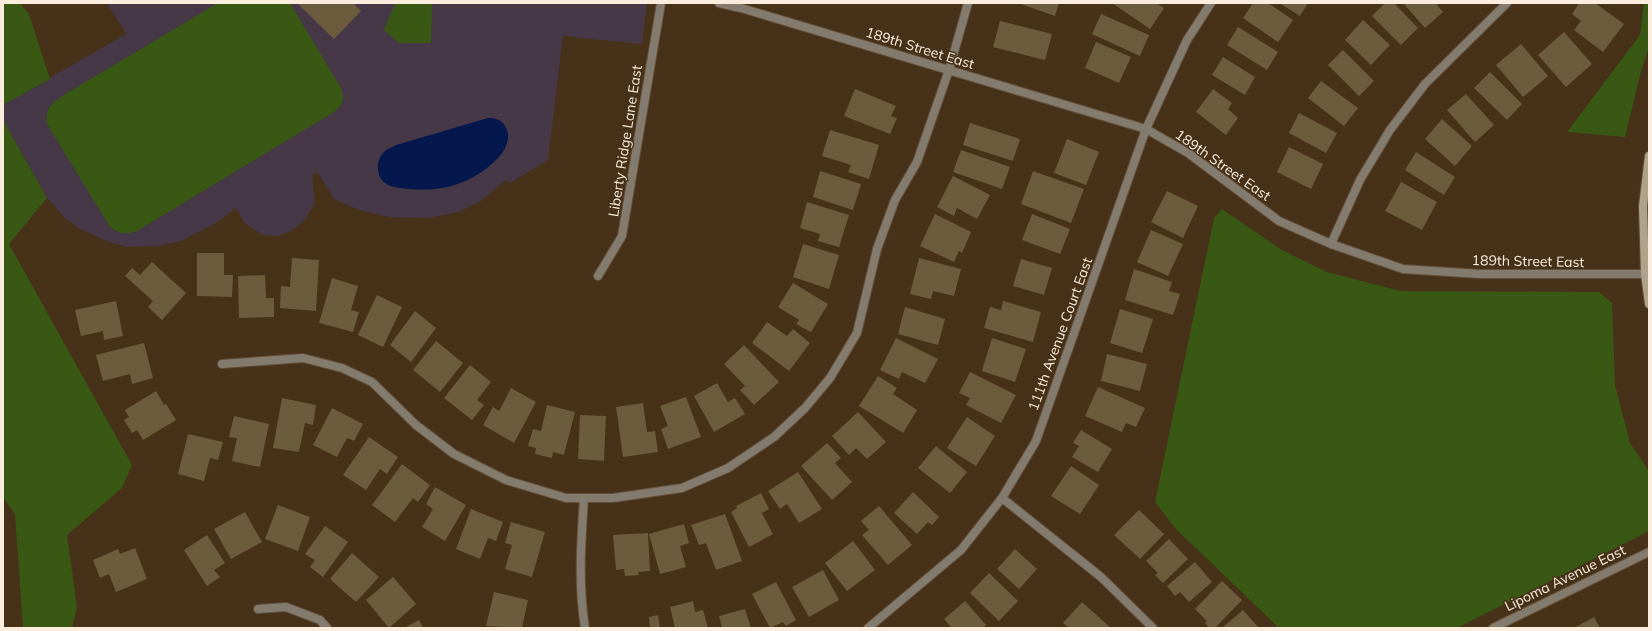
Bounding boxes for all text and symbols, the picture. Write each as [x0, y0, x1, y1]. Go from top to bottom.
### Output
street label: 189th Street East [864, 23, 977, 73]
street label: Liberty Ridge Lane East [604, 64, 646, 218]
street label: 189th Street East [1172, 125, 1274, 205]
street label: 189th Street East [1472, 251, 1585, 271]
street label: 111th Avenue Court East [1024, 255, 1096, 413]
street label: Lipoma Avenue East [1502, 541, 1629, 615]

